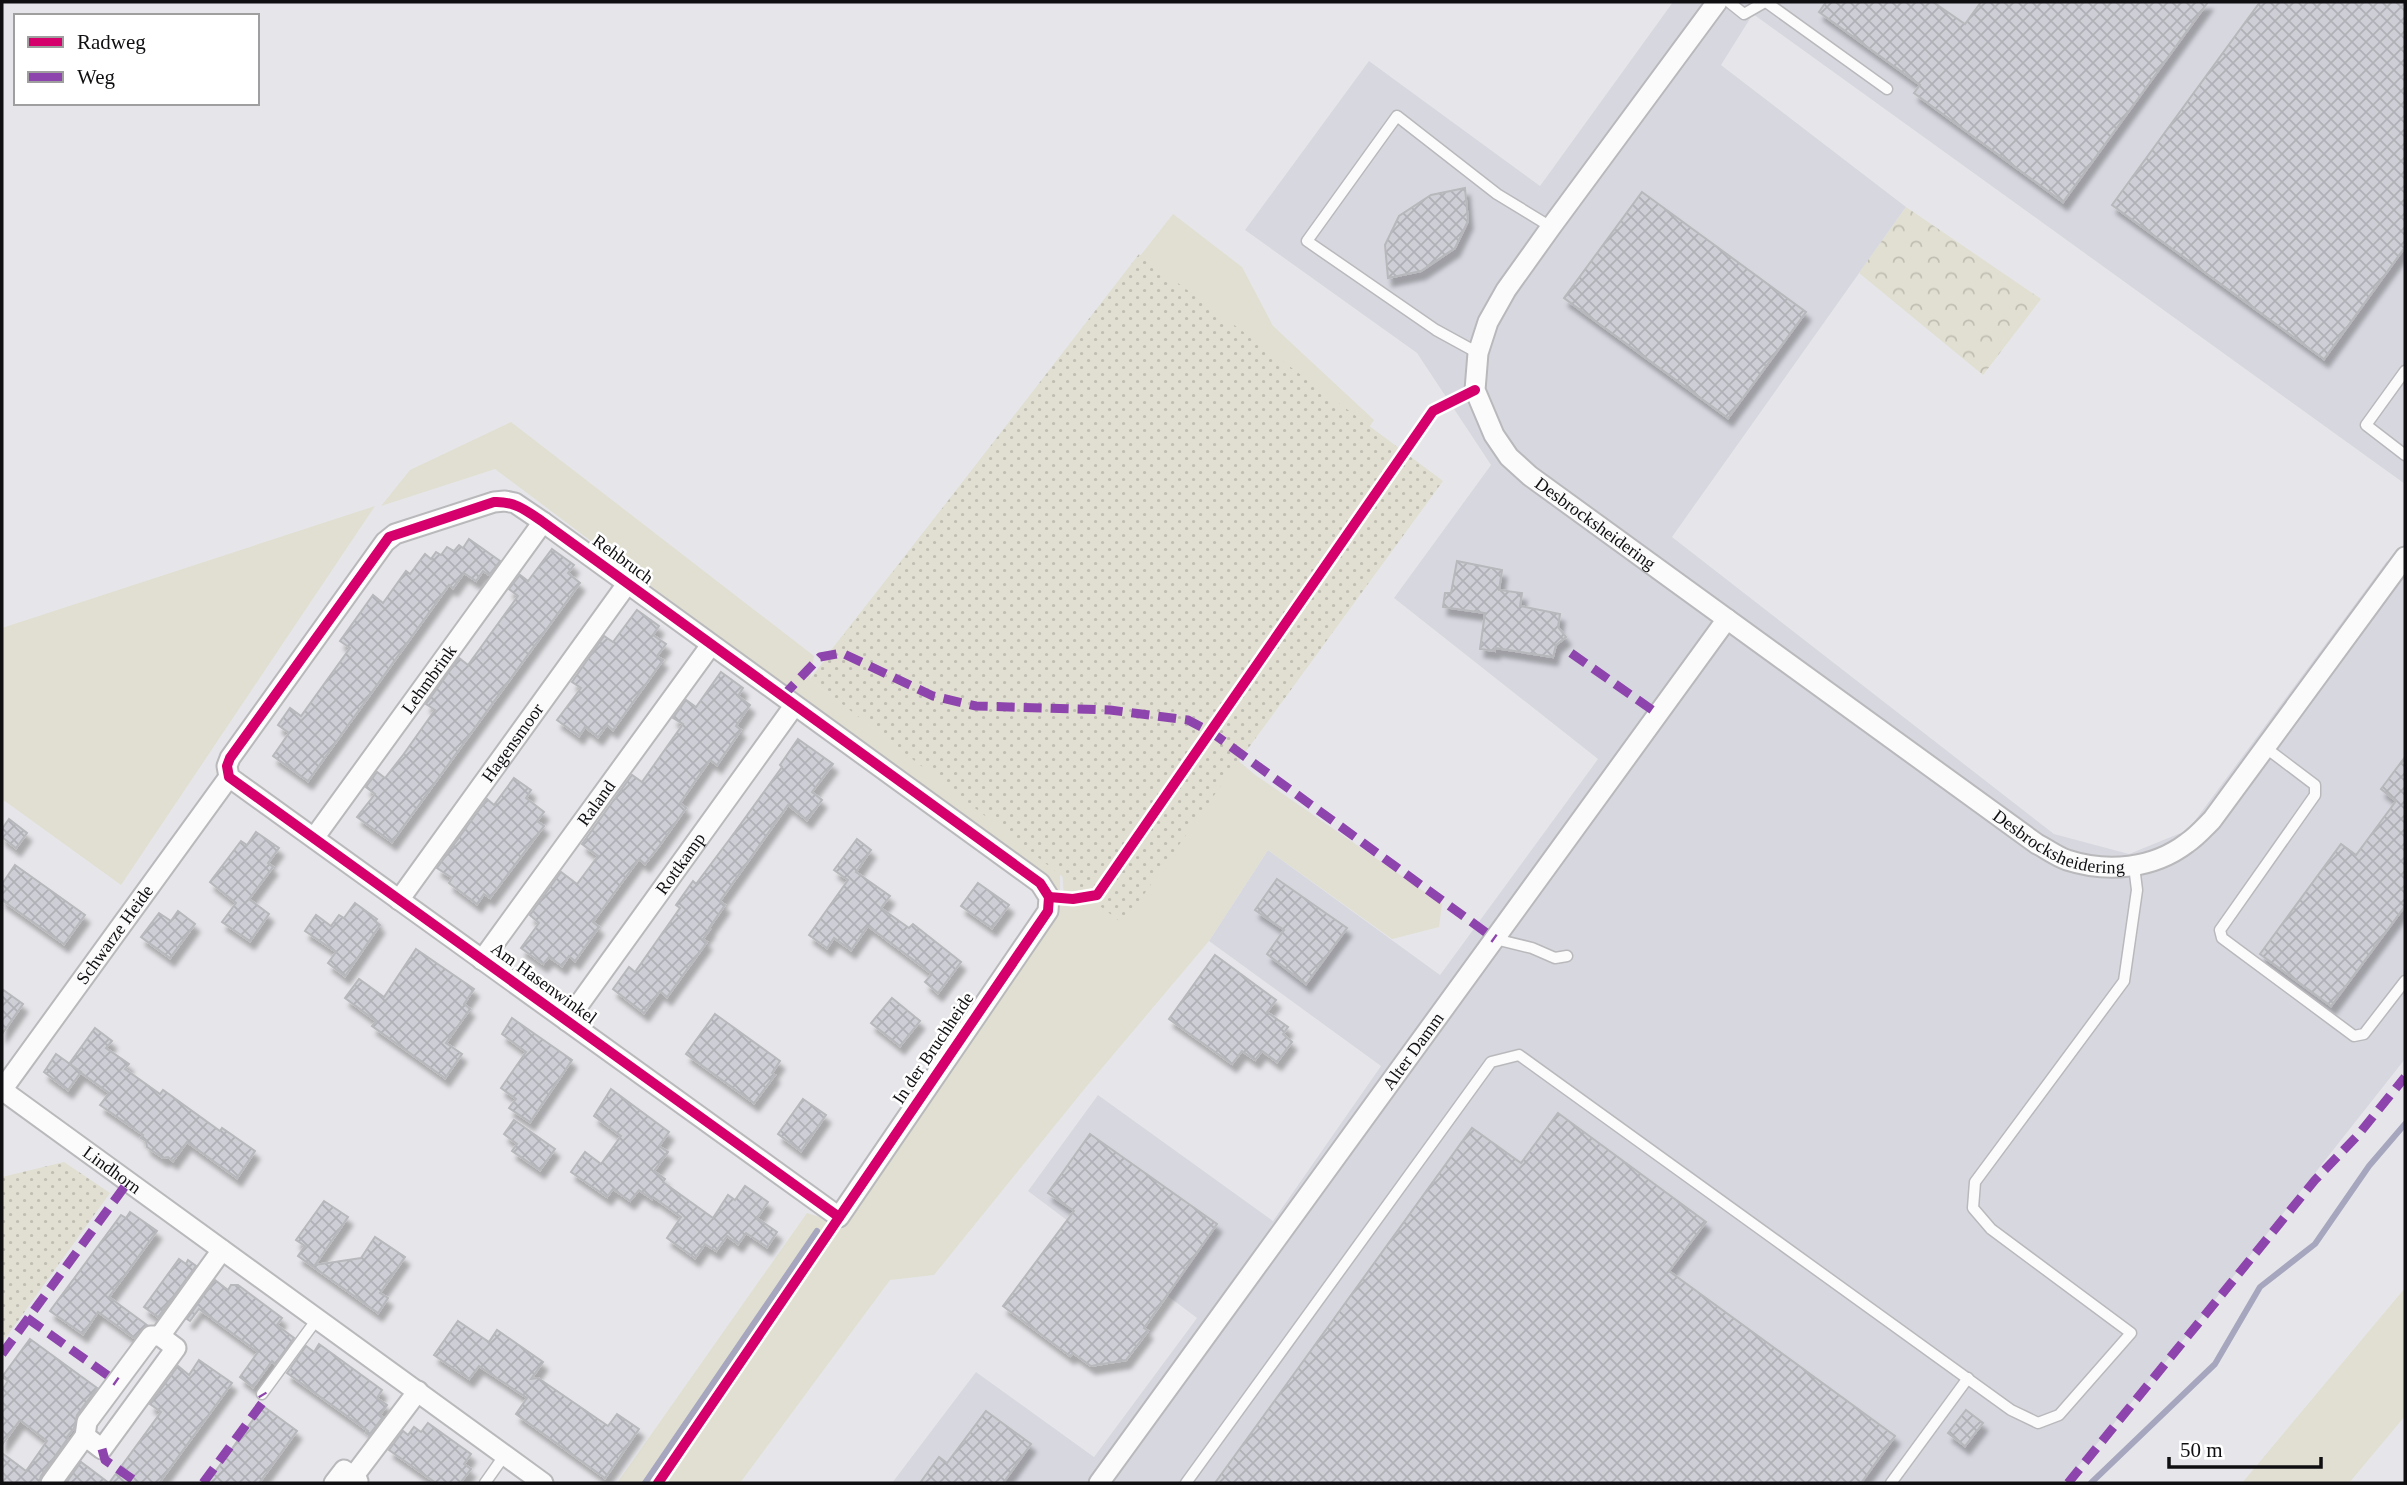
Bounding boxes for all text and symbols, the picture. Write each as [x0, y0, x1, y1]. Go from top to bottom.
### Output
legend [14, 14, 259, 105]
text: Radweg [77, 30, 146, 54]
text: Weg [77, 65, 115, 89]
street label: Desbrocksheidering [1531, 473, 1660, 574]
street label: Rehbruch [589, 530, 657, 588]
street label: Lehmbrink [397, 641, 461, 718]
street label: Hagensmoor [477, 700, 548, 786]
street label: Raland [573, 777, 619, 830]
street label: Desbrocksheidering [1989, 806, 2125, 877]
street label: Rottkamp [652, 829, 709, 898]
street label: Schwarze Heide [72, 881, 157, 988]
street label: Am Hasenwinkel [487, 938, 601, 1028]
street label: In der Bruchheide [888, 989, 978, 1107]
street label: Alter Damm [1378, 1009, 1448, 1094]
street label: Lindhorn [79, 1142, 145, 1198]
scale bar [2169, 1426, 2321, 1470]
text: 50 m [2180, 1438, 2223, 1462]

